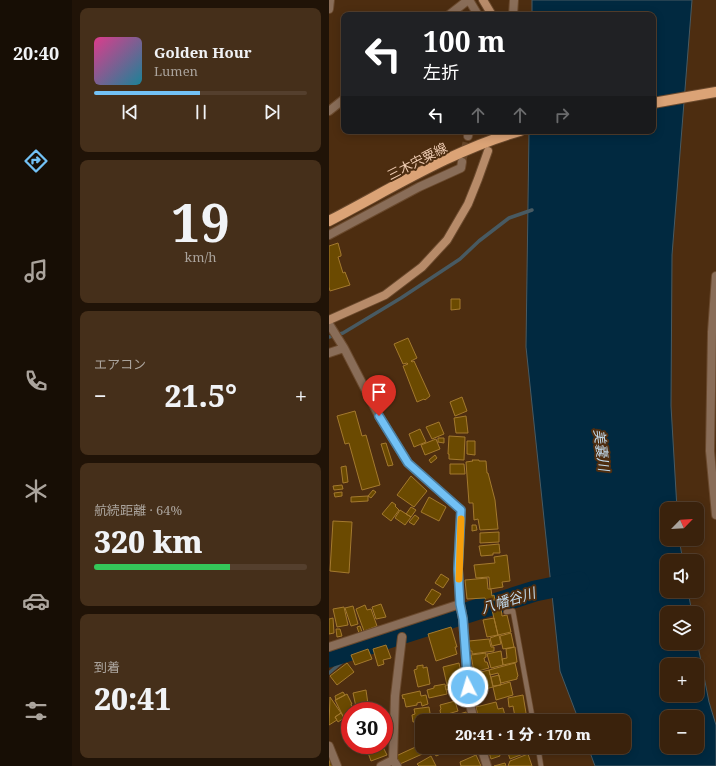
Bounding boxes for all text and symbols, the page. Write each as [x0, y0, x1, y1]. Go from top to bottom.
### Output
text: 100 m [423, 22, 505, 60]
icon: left [357, 28, 409, 80]
text: 20:40 [13, 41, 59, 65]
text: Golden Hour [154, 42, 252, 62]
text: 左折 [423, 60, 459, 84]
text: Lumen [154, 62, 198, 80]
icon: previous [119, 101, 141, 123]
icon: pause [190, 101, 212, 123]
icon: next [261, 101, 283, 123]
icon: left [425, 104, 447, 126]
icon: ahead [467, 104, 489, 126]
icon: ahead [509, 104, 531, 126]
icon: right [551, 104, 573, 126]
street label: 三木宍粟線 [384, 138, 450, 184]
icon: directions [22, 147, 50, 175]
text: 19 [171, 186, 230, 257]
text: km/h [185, 248, 216, 266]
icon: music [22, 257, 50, 285]
text: エアコン [94, 355, 146, 373]
icon: phone [22, 367, 50, 395]
text: 21.5° [165, 375, 237, 416]
pin [362, 375, 396, 416]
text: − [94, 380, 107, 410]
text: + [295, 380, 307, 410]
icon: arrive [368, 381, 390, 403]
water label: 美嚢川 [590, 428, 614, 474]
icon: climate [22, 477, 50, 505]
text: 航続距離 · 64% [94, 501, 182, 519]
north arrow [660, 502, 704, 546]
map controls [660, 502, 704, 754]
text: 320 km [94, 521, 203, 562]
button: sound [660, 554, 704, 598]
water label: 八幡谷川 [478, 582, 539, 617]
icon: car [22, 587, 50, 615]
button: layers [660, 606, 704, 650]
text: 到着 [94, 658, 120, 676]
button: + [660, 658, 704, 702]
position arrow [447, 666, 489, 708]
text: 20:41 [94, 678, 171, 719]
icon: filters [22, 697, 50, 725]
speed limit sign: 30 [341, 702, 393, 754]
button: − [660, 710, 704, 754]
text: 20:41 · 1 分 · 170 m [455, 724, 591, 744]

